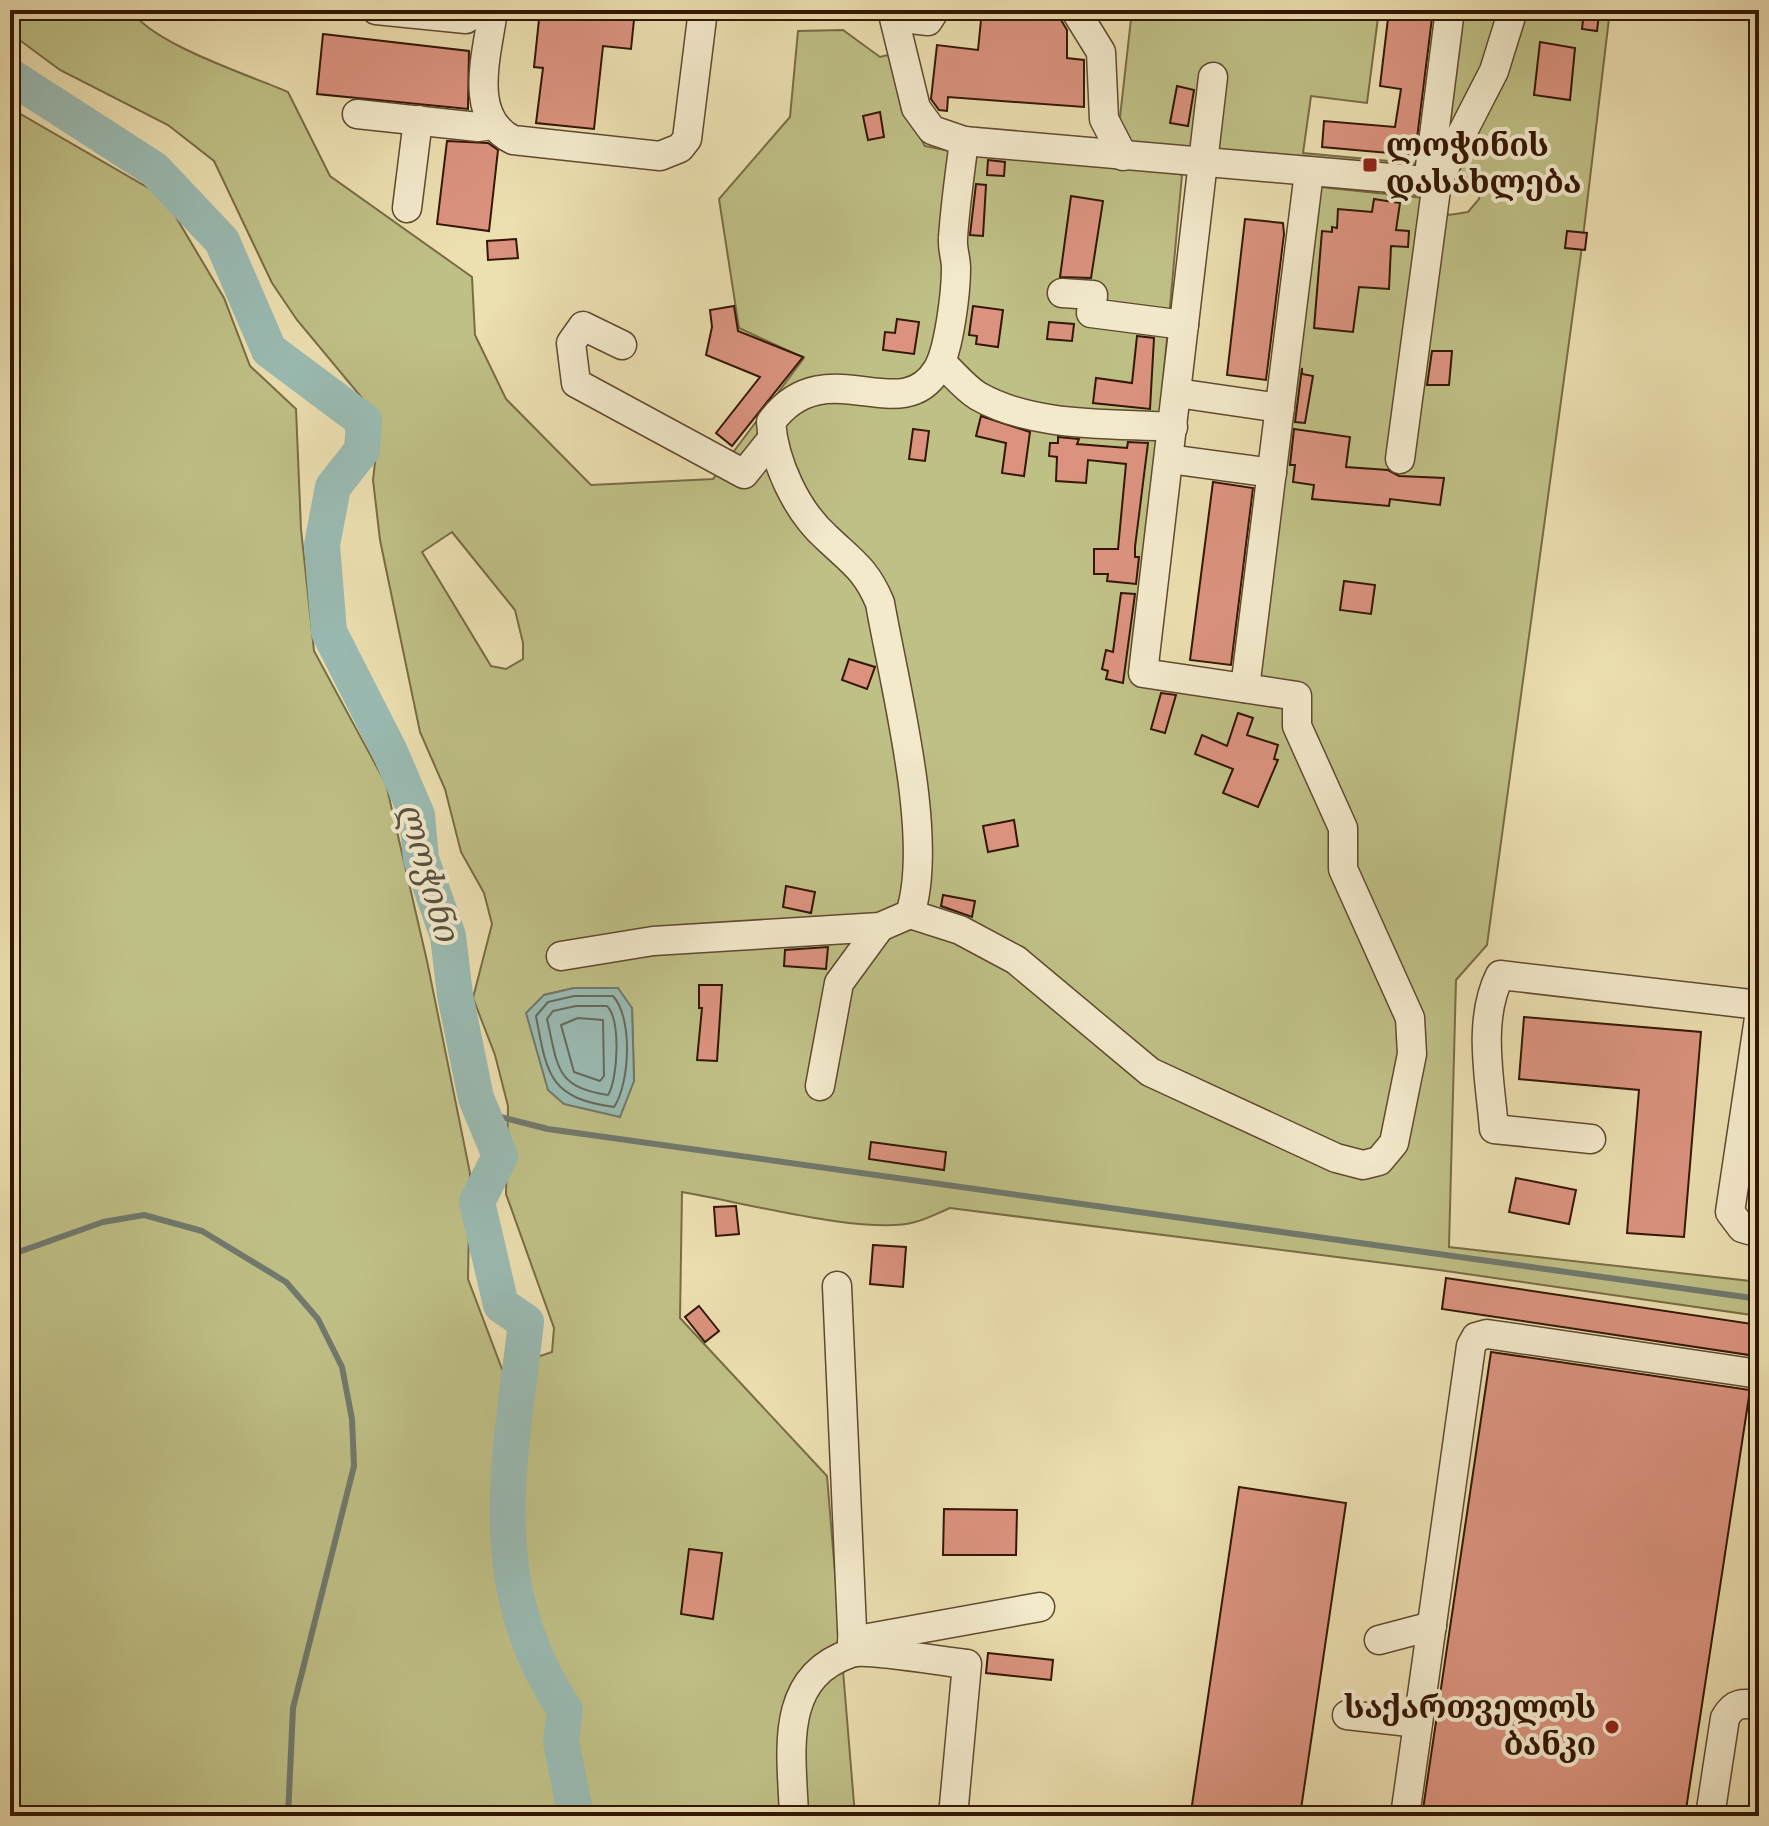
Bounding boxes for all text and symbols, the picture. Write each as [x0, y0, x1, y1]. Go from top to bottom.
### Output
place label: ლოჭინის დასახლება [1386, 127, 1582, 204]
marker: ლოჭინის დასახლება [1361, 156, 1379, 174]
water label: ლოჭინი [387, 798, 467, 948]
place label: საქართველოს ბანკი [1344, 1689, 1596, 1766]
marker: საქართველოს ბანკი [1603, 1718, 1621, 1736]

